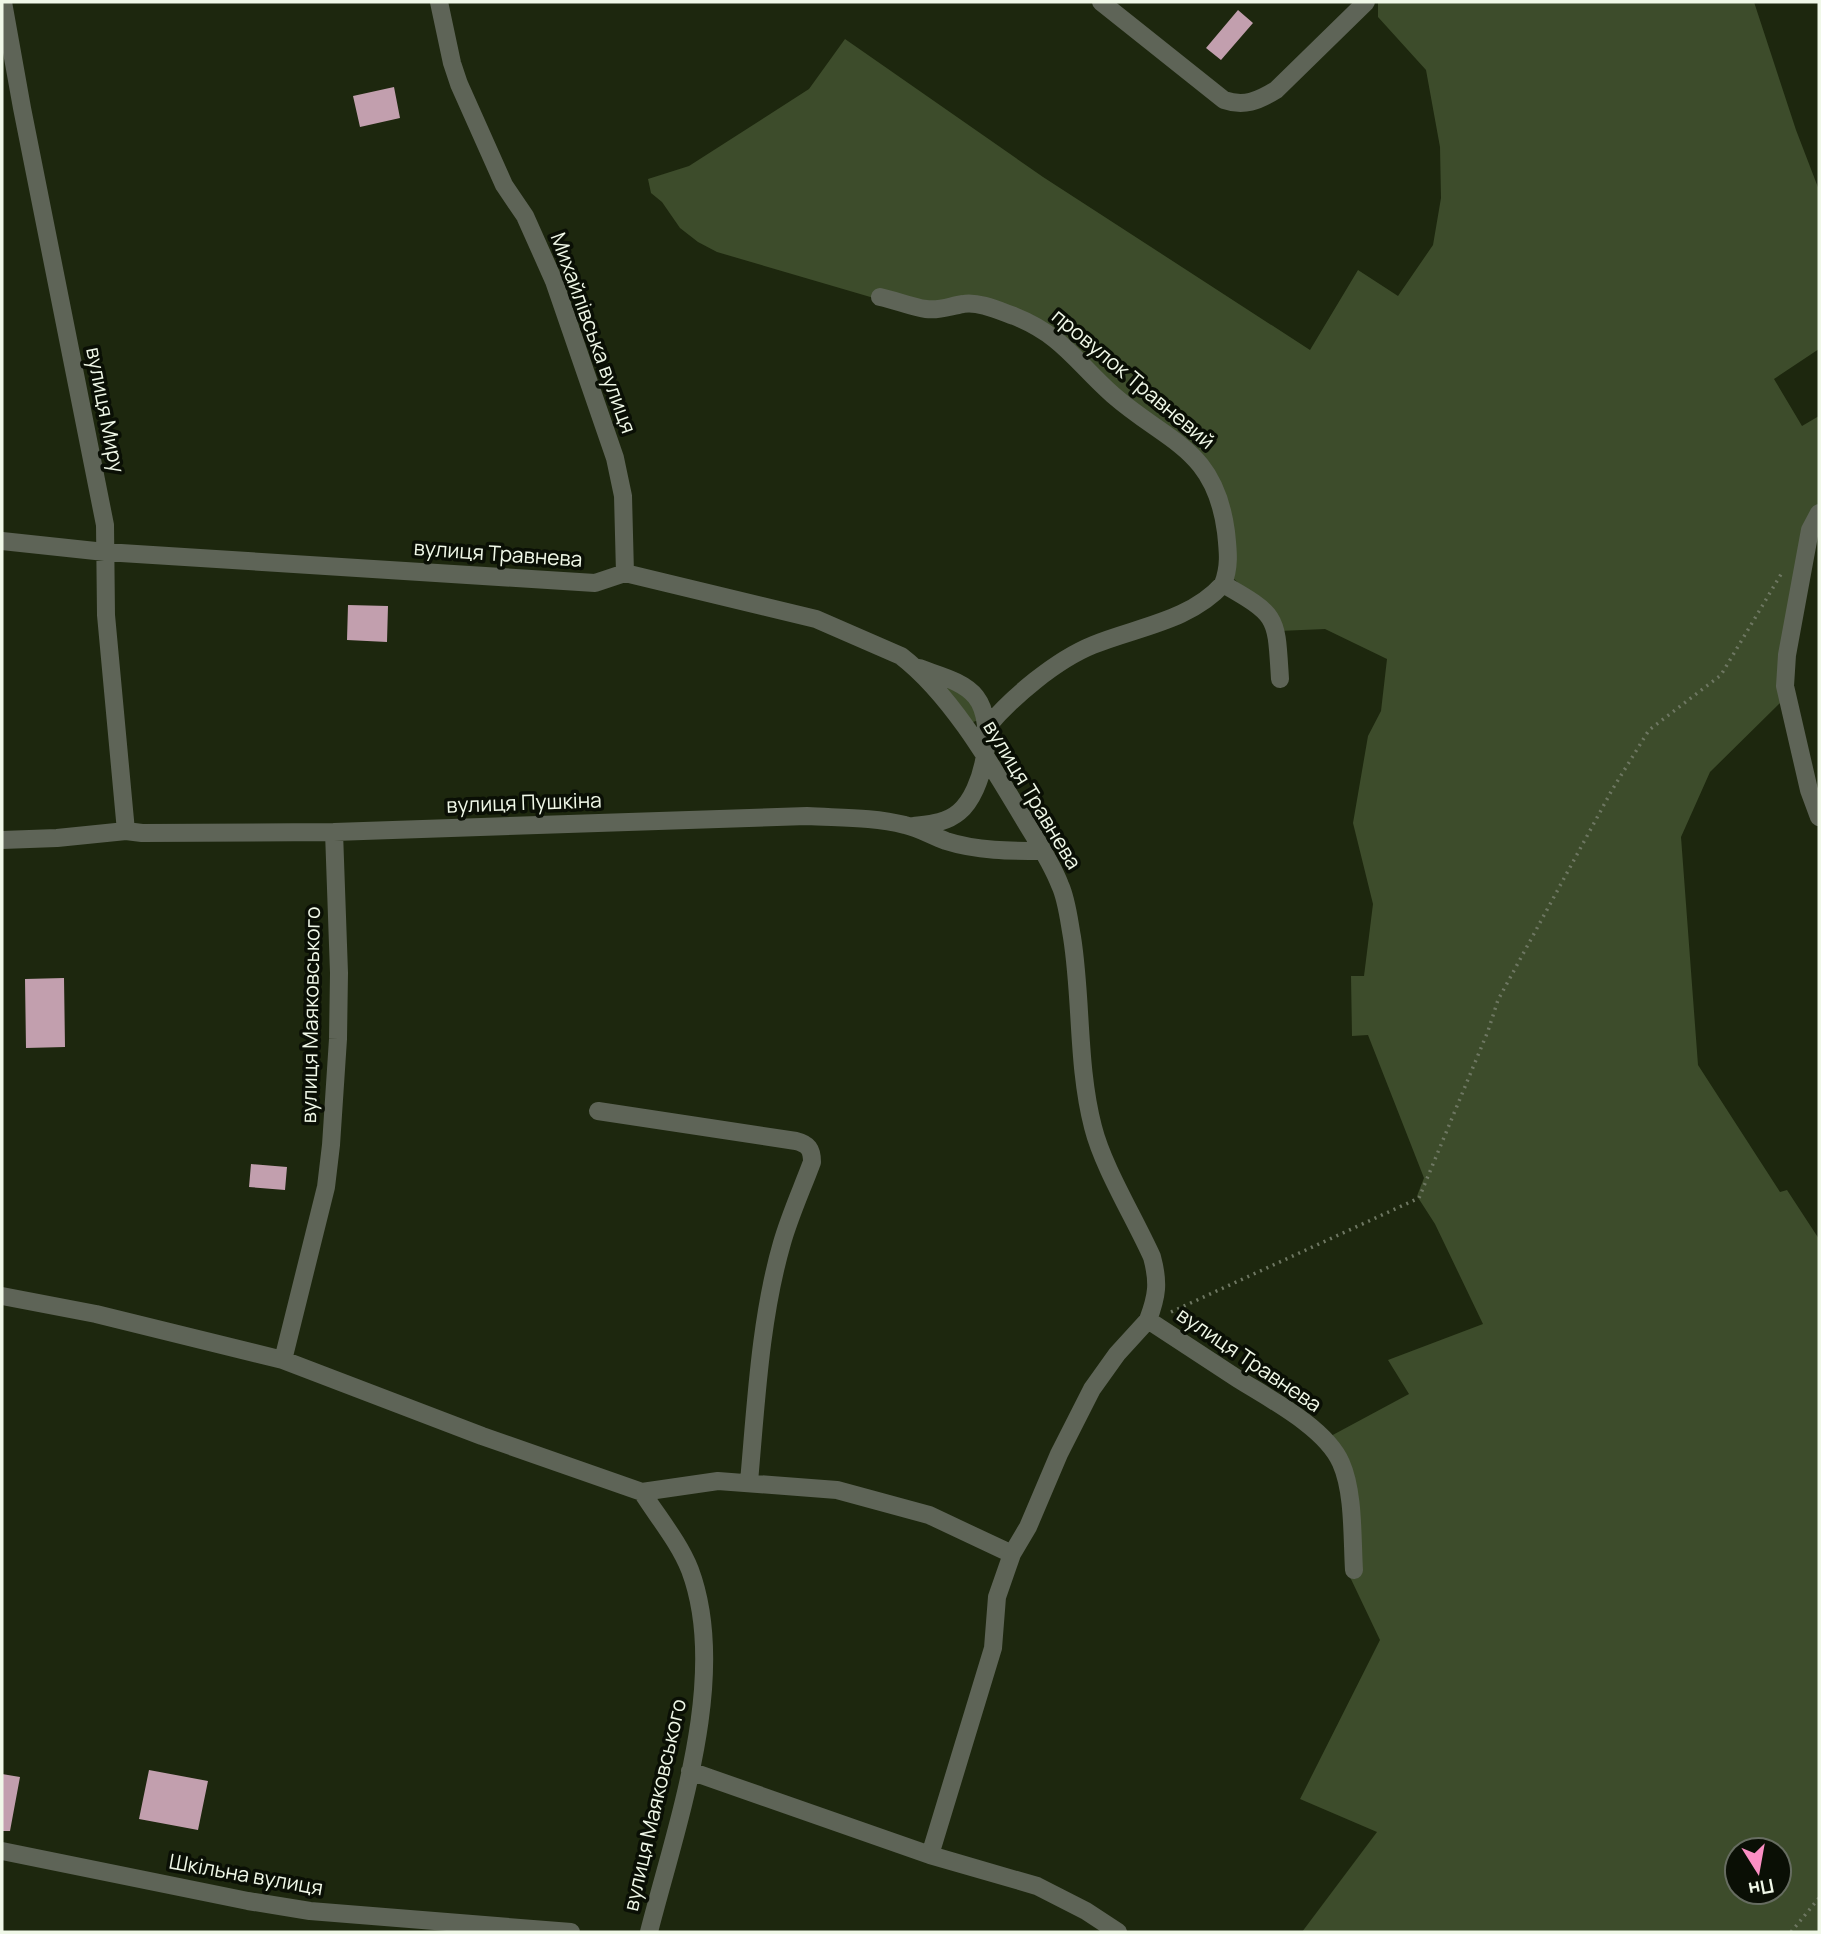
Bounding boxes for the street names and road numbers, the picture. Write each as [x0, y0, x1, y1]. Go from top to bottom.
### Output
street label: Михайлівська вулиця [545, 228, 643, 437]
street label: провулок Травневий [1046, 302, 1221, 455]
street label: вулиця Миру [80, 345, 132, 475]
street label: вулиця Травнева [413, 533, 583, 573]
street label: вулиця Травнева [977, 715, 1088, 874]
street label: вулиця Пушкіна [446, 785, 602, 819]
street label: вулиця Маяковського [294, 906, 326, 1124]
street label: вулиця Травнева [1172, 1300, 1327, 1418]
street label: вулиця Маяковського [616, 1696, 692, 1914]
street label: Шкільна вулиця [167, 1847, 325, 1901]

